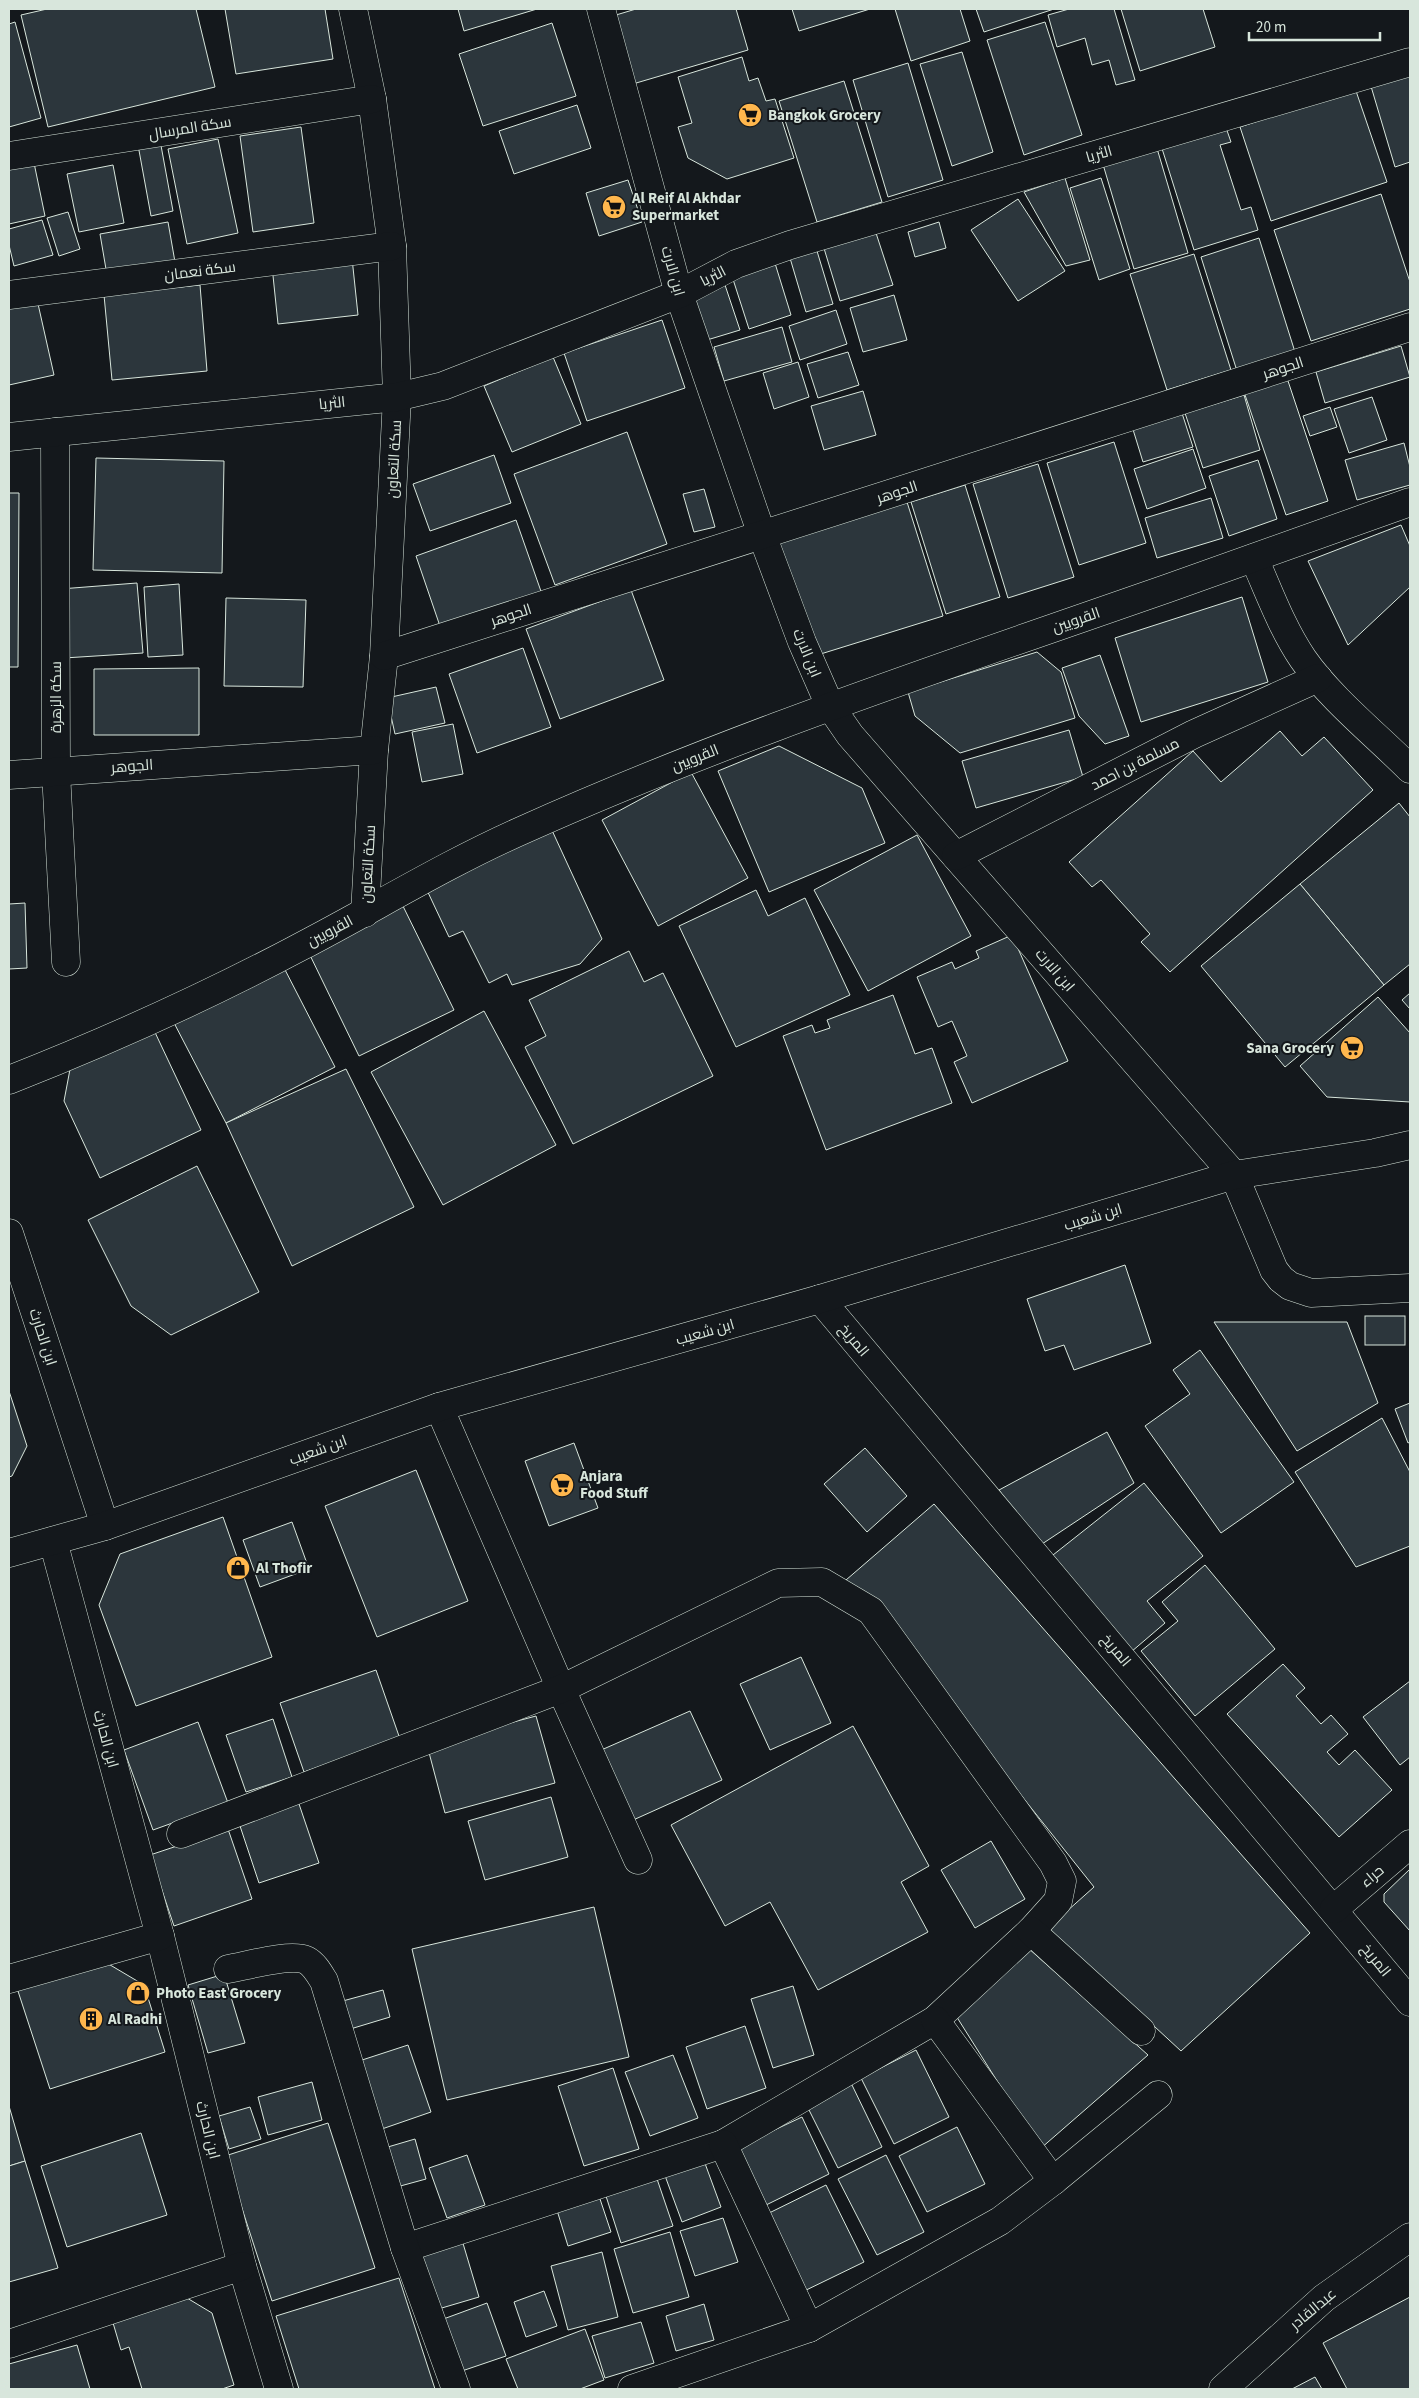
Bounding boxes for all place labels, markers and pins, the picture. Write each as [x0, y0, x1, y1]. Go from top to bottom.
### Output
supermarket icon: Bangkok Grocery [737, 102, 763, 128]
place label: Bangkok Grocery [768, 105, 881, 126]
place label: Al Reif Al Akhdar Supermarket [631, 188, 741, 226]
supermarket icon: Al Reif Al Akhdar Supermarket [601, 194, 627, 220]
supermarket icon: Sana Grocery [1339, 1035, 1365, 1061]
place label: Sana Grocery [1246, 1038, 1334, 1059]
place label: Anjara Food Stuff [579, 1466, 649, 1504]
supermarket icon: Anjara Food Stuff [549, 1472, 575, 1498]
shop icon: Al Thofir [225, 1555, 251, 1581]
place label: Al Thofir [255, 1558, 312, 1579]
shop icon: Photo East Grocery [125, 1980, 151, 2006]
place label: Photo East Grocery [156, 1983, 282, 2004]
building icon: Al Radhi [78, 2006, 104, 2032]
place label: Al Radhi [107, 2009, 162, 2030]

